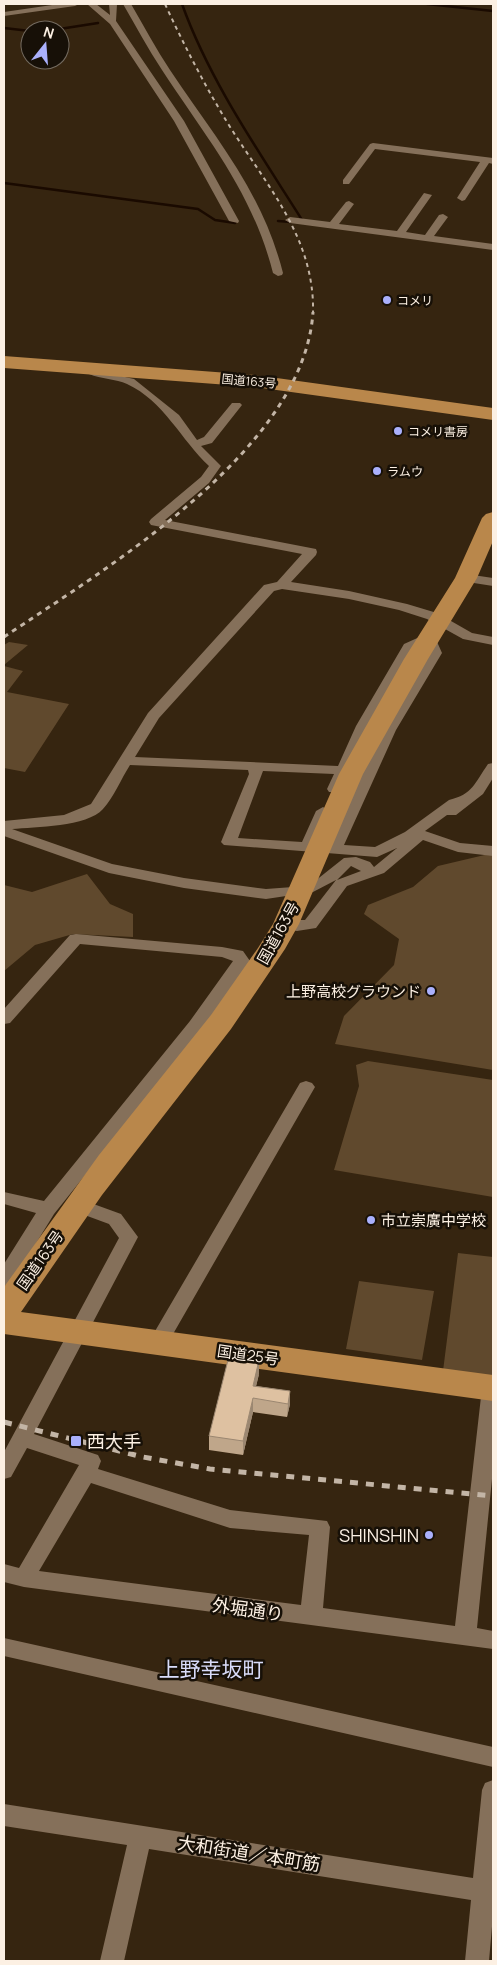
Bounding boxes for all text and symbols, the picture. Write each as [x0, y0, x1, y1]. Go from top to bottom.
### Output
north arrow [20, 20, 70, 70]
text: N [41, 22, 57, 43]
place label: コメリ [397, 292, 433, 309]
marker: コメリ [381, 294, 393, 306]
street label: 国道163号 [221, 370, 277, 392]
place label: コメリ書房 [408, 423, 468, 440]
marker: コメリ書房 [392, 425, 404, 437]
place label: ラムウ [387, 463, 423, 480]
marker: ラムウ [371, 465, 383, 477]
street label: 国道163号 [252, 898, 304, 968]
place label: 上野高校グラウンド [286, 981, 421, 1002]
marker: 上野高校グラウンド [425, 985, 437, 997]
place label: 市立崇廣中学校 [381, 1210, 486, 1231]
marker: 市立崇廣中学校 [365, 1214, 377, 1226]
street label: 国道163号 [12, 1226, 68, 1294]
street label: 国道25号 [216, 1340, 280, 1370]
place label: 西大手 [87, 1429, 141, 1453]
marker: 西大手 [69, 1434, 83, 1448]
place label: SHINSHIN [339, 1523, 419, 1547]
marker: SHINSHIN [423, 1529, 435, 1541]
street label: 外堀通り [211, 1592, 285, 1626]
district label: 上野幸坂町 [159, 1655, 264, 1683]
street label: 大和街道／本町筋 [176, 1830, 322, 1876]

